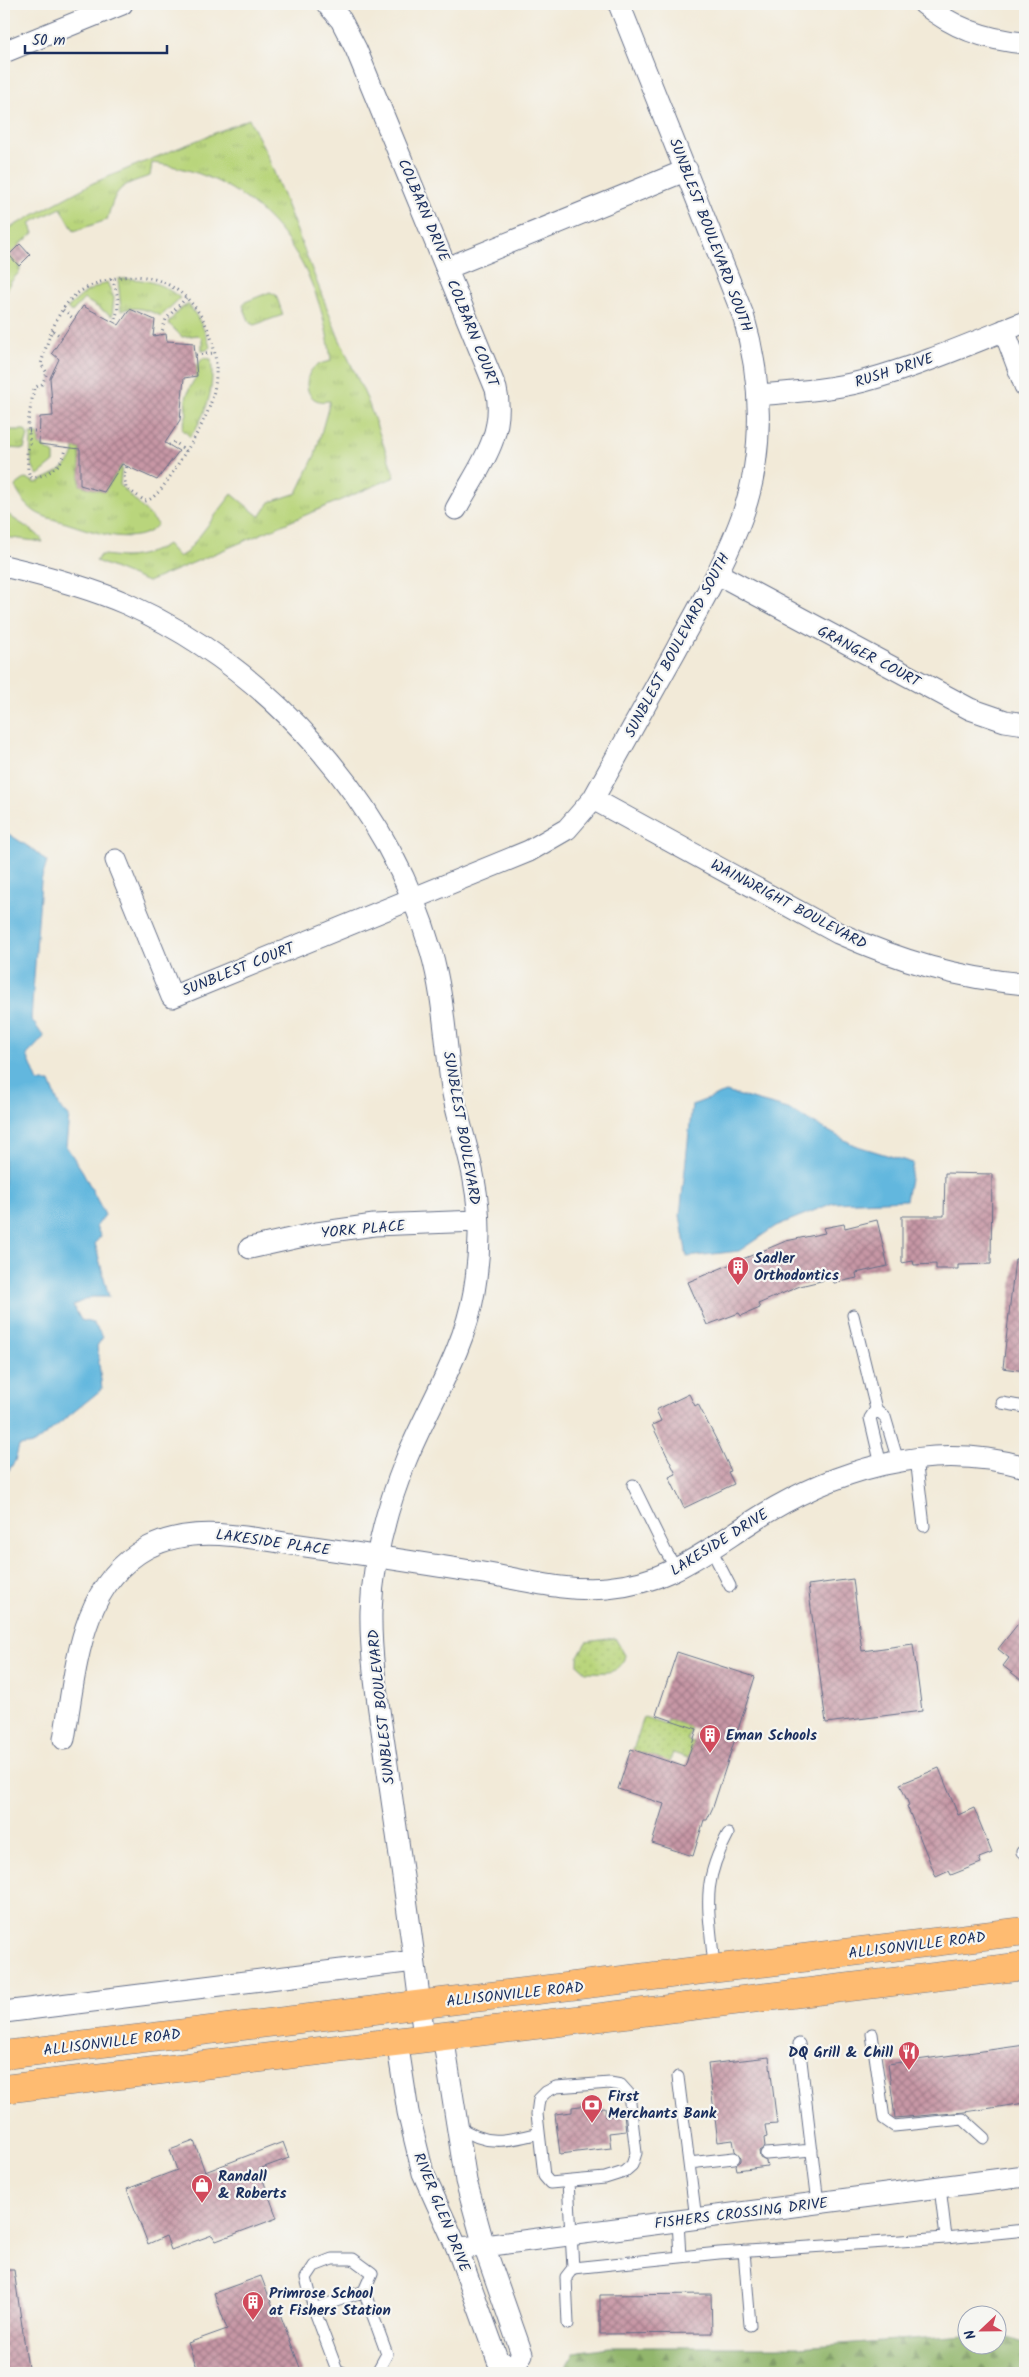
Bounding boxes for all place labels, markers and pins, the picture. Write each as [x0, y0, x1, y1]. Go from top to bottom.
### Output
place label: Sadler Orthodontics [754, 1247, 839, 1288]
building icon: Sadler Orthodontics [726, 1255, 750, 1286]
building icon: Eman Schools [698, 1723, 722, 1754]
place label: Eman Schools [726, 1724, 817, 1748]
restaurant icon: DQ Grill & Chill [897, 2040, 921, 2071]
place label: DQ Grill & Chill [788, 2041, 893, 2065]
place label: First Merchants Bank [608, 2085, 717, 2126]
bank icon: First Merchants Bank [580, 2093, 604, 2124]
place label: Randall & Roberts [218, 2165, 286, 2206]
shop icon: Randall & Roberts [190, 2173, 214, 2204]
place label: Primrose School at Fishers Station [269, 2282, 391, 2323]
building icon: Primrose School at Fishers Station [241, 2290, 265, 2321]

